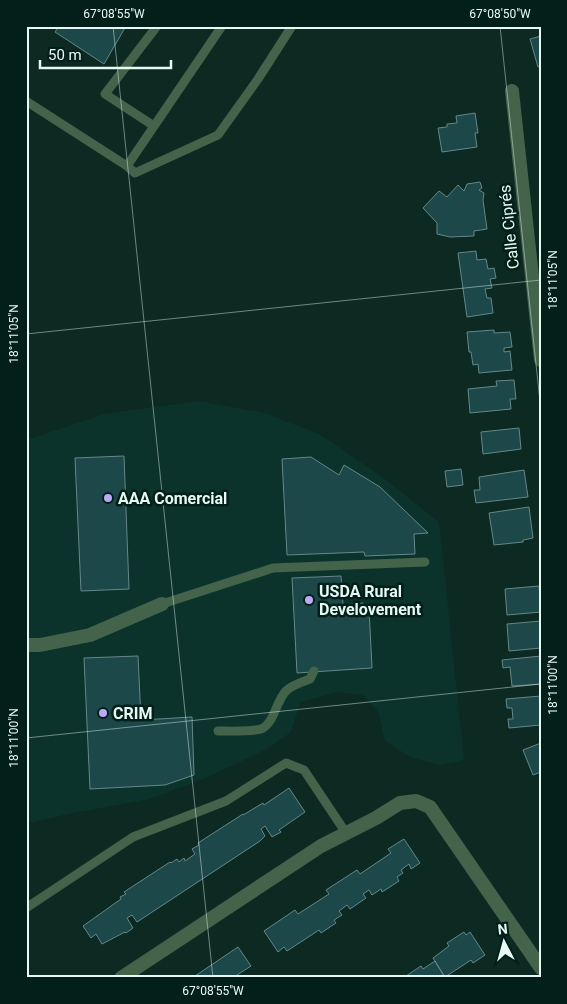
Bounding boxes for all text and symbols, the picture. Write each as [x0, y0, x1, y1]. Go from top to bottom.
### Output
text: 67°08'55"W [83, 7, 145, 21]
text: 67°08'50"W [469, 7, 531, 21]
scale bar [40, 38, 171, 70]
text: 50 m [48, 46, 82, 64]
street label: Calle Ciprés [495, 184, 523, 270]
text: 18°11'05"N [546, 250, 560, 310]
text: 18°11'05"N [7, 304, 21, 364]
place label: AAA Comercial [118, 489, 227, 508]
marker: AAA Comercial [102, 492, 114, 504]
place label: USDA Rural Develovement [319, 582, 422, 619]
marker: USDA Rural Develovement [303, 594, 315, 606]
text: 18°11'00"N [546, 655, 560, 715]
place label: CRIM [113, 704, 152, 723]
marker: CRIM [97, 707, 109, 719]
text: 18°11'00"N [7, 708, 21, 768]
north arrow [480, 916, 530, 966]
text: N [497, 921, 508, 938]
text: 67°08'55"W [182, 984, 244, 998]

